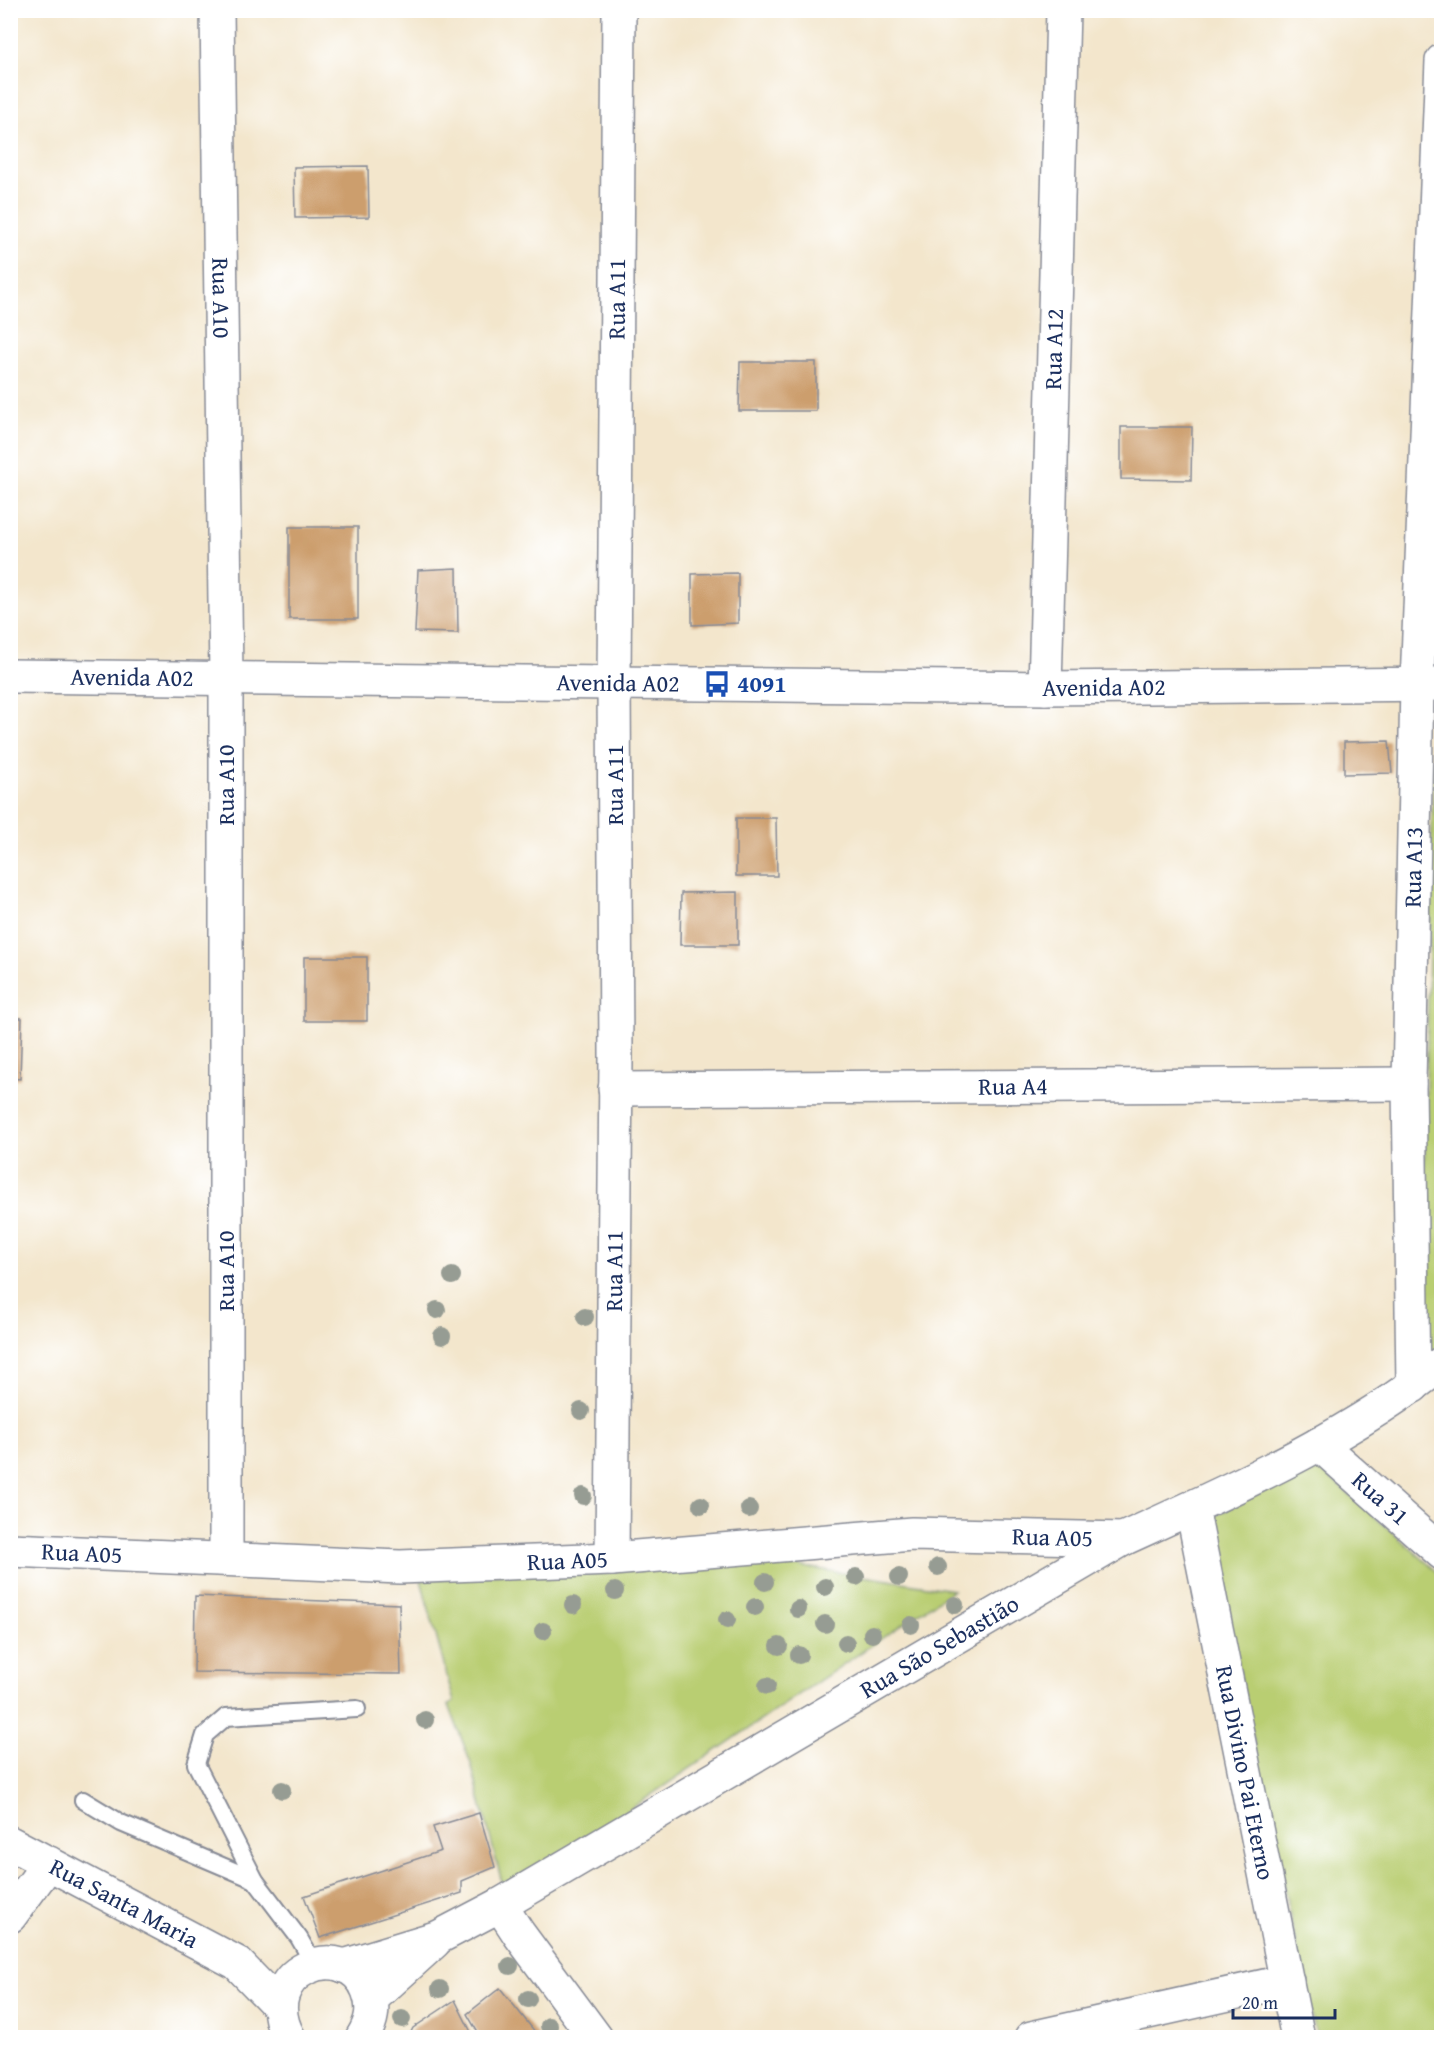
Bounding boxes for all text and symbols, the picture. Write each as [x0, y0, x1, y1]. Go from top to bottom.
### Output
street label: Rua A10 [203, 257, 239, 339]
street label: Rua A11 [599, 258, 634, 340]
street label: Rua A12 [1035, 308, 1072, 390]
street label: Avenida A02 [70, 659, 194, 695]
street label: Avenida A02 [556, 664, 680, 701]
place label: 4091 [737, 666, 787, 701]
bus stop icon: 4091 [702, 669, 732, 699]
street label: Avenida A02 [1042, 669, 1166, 705]
street label: Rua A10 [208, 744, 243, 826]
street label: Rua A11 [597, 744, 632, 826]
street label: Rua A13 [1395, 826, 1431, 908]
street label: Rua A4 [978, 1068, 1048, 1104]
street label: Rua A10 [208, 1230, 243, 1312]
street label: Rua A11 [596, 1230, 632, 1312]
street label: Rua 31 [1344, 1463, 1417, 1533]
street label: Rua A05 [1011, 1518, 1093, 1555]
street label: Rua A05 [41, 1533, 123, 1572]
street label: Rua A05 [526, 1541, 609, 1579]
street label: Rua São Sebastião [853, 1586, 1025, 1707]
street label: Rua Divino Pai Eterno [1207, 1662, 1284, 1883]
street label: Rua Santa Maria [44, 1849, 206, 1957]
scale bar [1233, 1982, 1335, 2020]
text: 20 m [1242, 1989, 1278, 2016]

